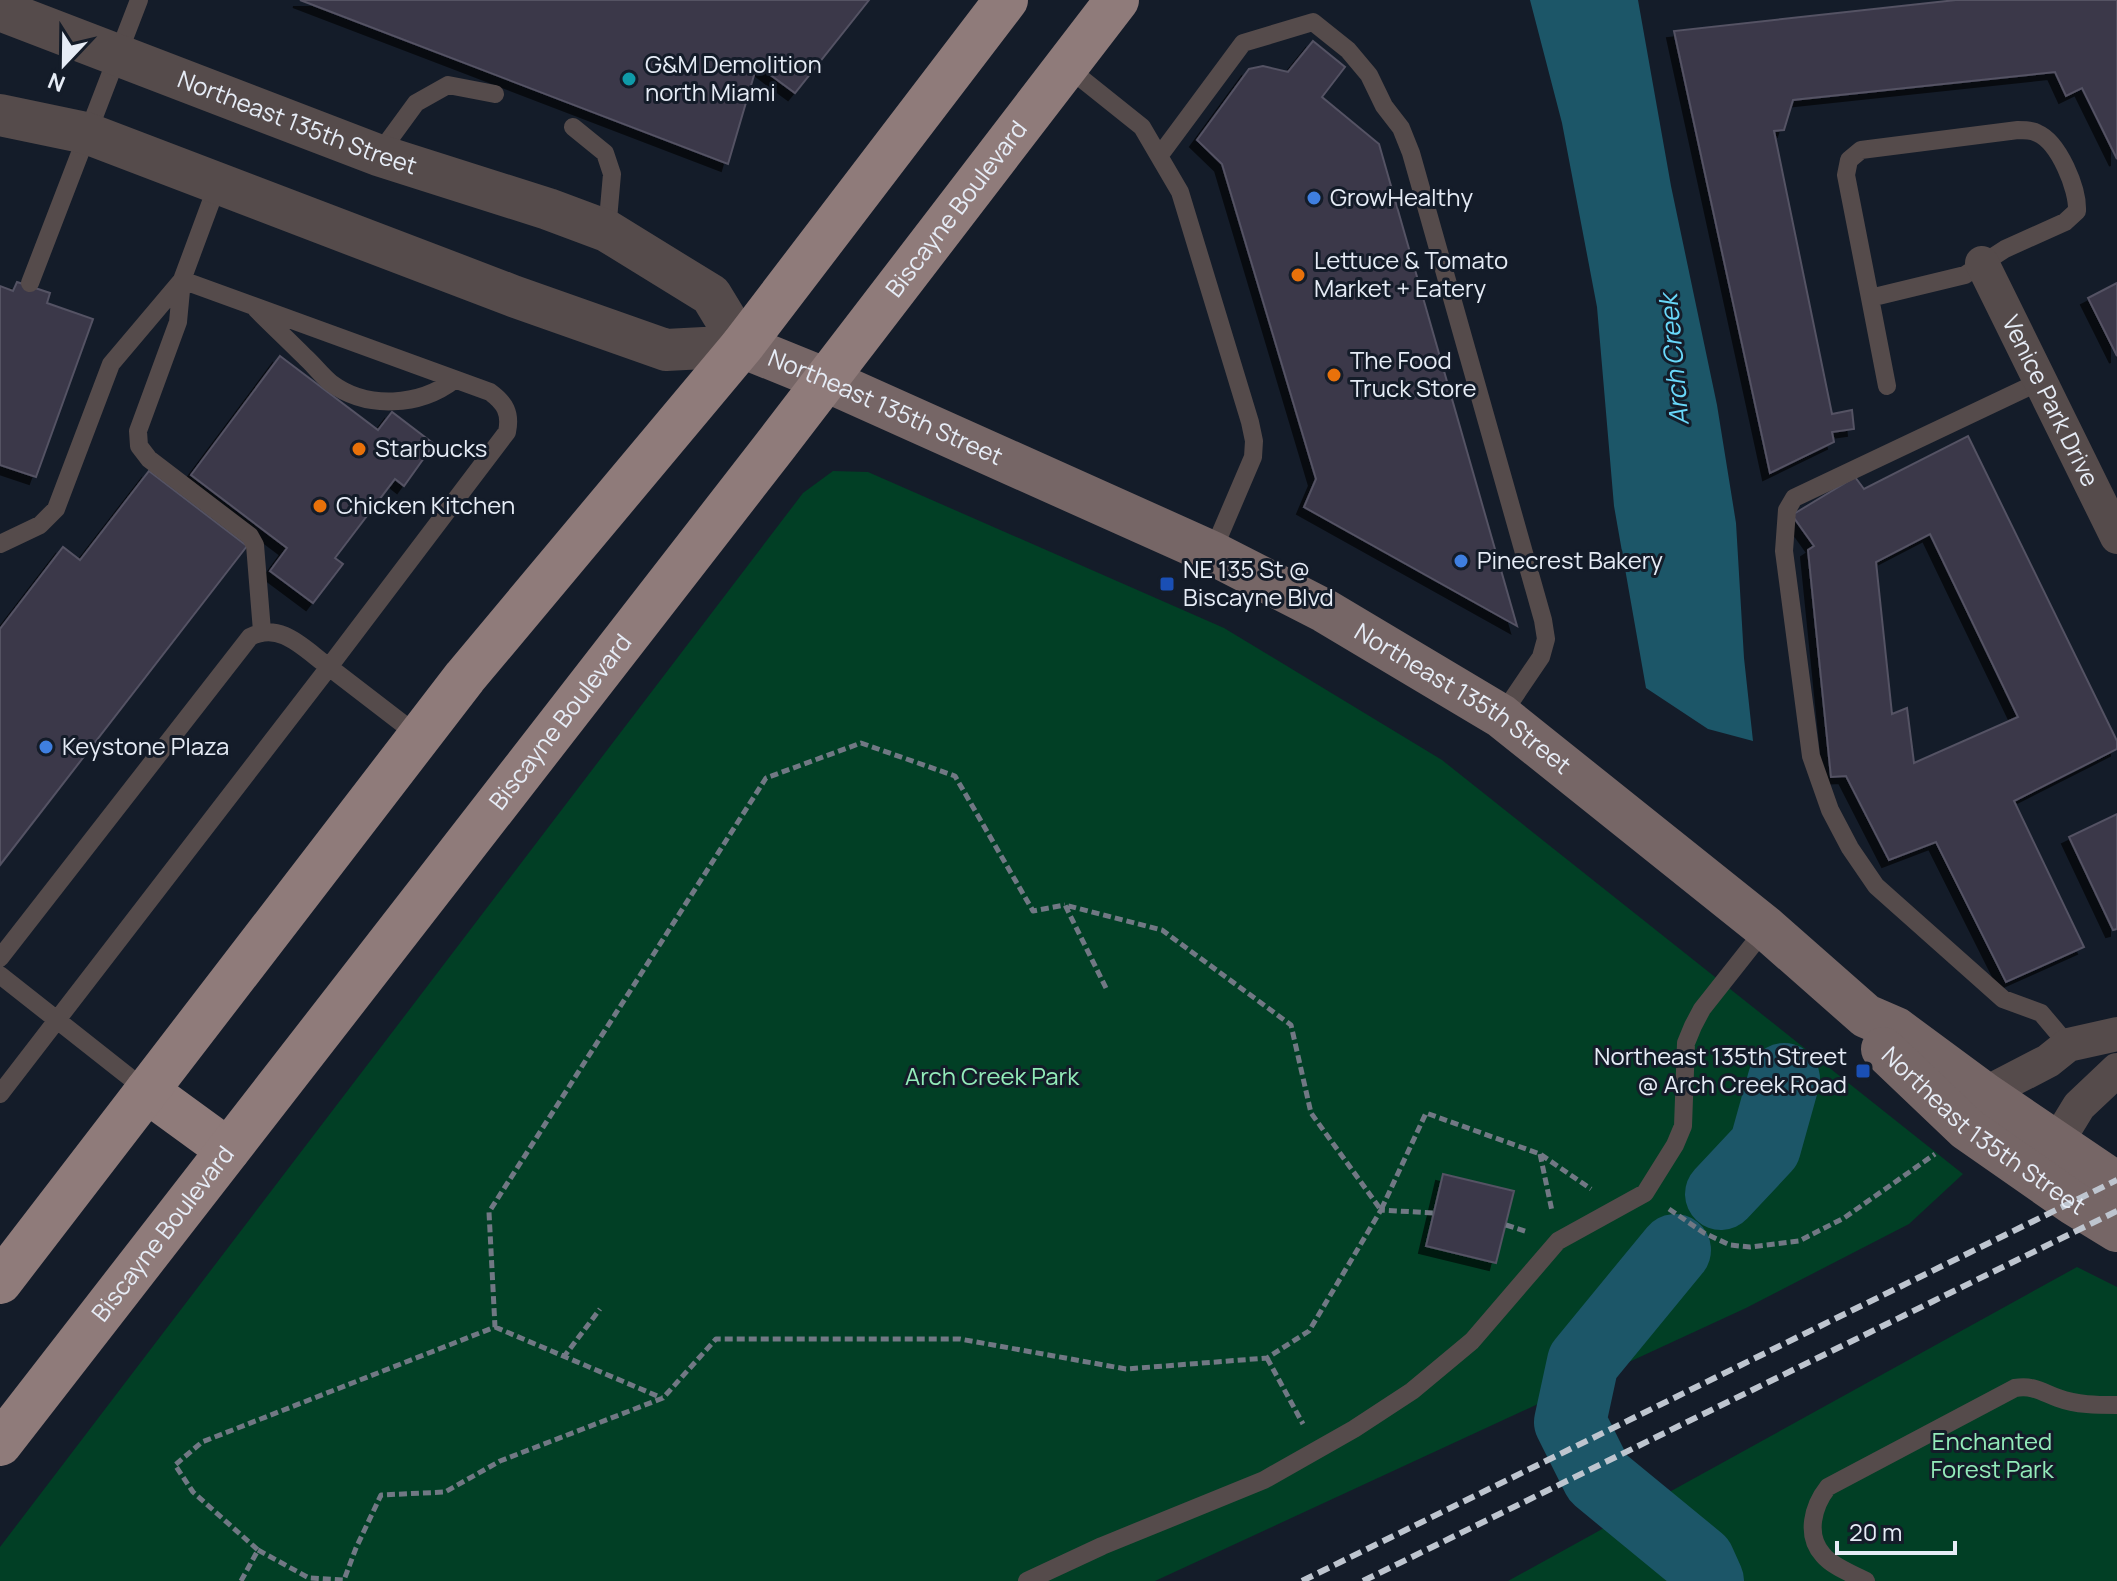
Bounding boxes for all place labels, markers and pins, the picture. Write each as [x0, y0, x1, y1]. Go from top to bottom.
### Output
place label: G&M Demolition north Miami [645, 47, 822, 108]
marker: G&M Demolition north Miami [620, 70, 638, 88]
place label: GrowHealthy [1330, 180, 1473, 213]
marker: GrowHealthy [1305, 189, 1323, 207]
place label: Lettuce & Tomato Market + Eatery [1314, 243, 1508, 304]
marker: Lettuce & Tomato Market + Eatery [1289, 266, 1307, 284]
place label: The Food Truck Store [1350, 343, 1477, 404]
marker: The Food Truck Store [1325, 366, 1343, 384]
place label: Starbucks [375, 431, 487, 464]
marker: Starbucks [350, 440, 368, 458]
place label: Chicken Kitchen [336, 488, 515, 521]
marker: Chicken Kitchen [311, 497, 329, 515]
place label: Pinecrest Bakery [1477, 543, 1663, 576]
place label: NE 135 St @ Biscayne Blvd [1183, 552, 1334, 613]
marker: Pinecrest Bakery [1452, 552, 1470, 570]
marker: NE 135 St @ Biscayne Blvd [1158, 575, 1176, 593]
place label: Keystone Plaza [62, 729, 229, 762]
marker: Keystone Plaza [37, 738, 55, 756]
place label: Northeast 135th Street @ Arch Creek Road [1594, 1039, 1847, 1100]
marker: Northeast 135th Street @ Arch Creek Road [1854, 1062, 1872, 1080]

